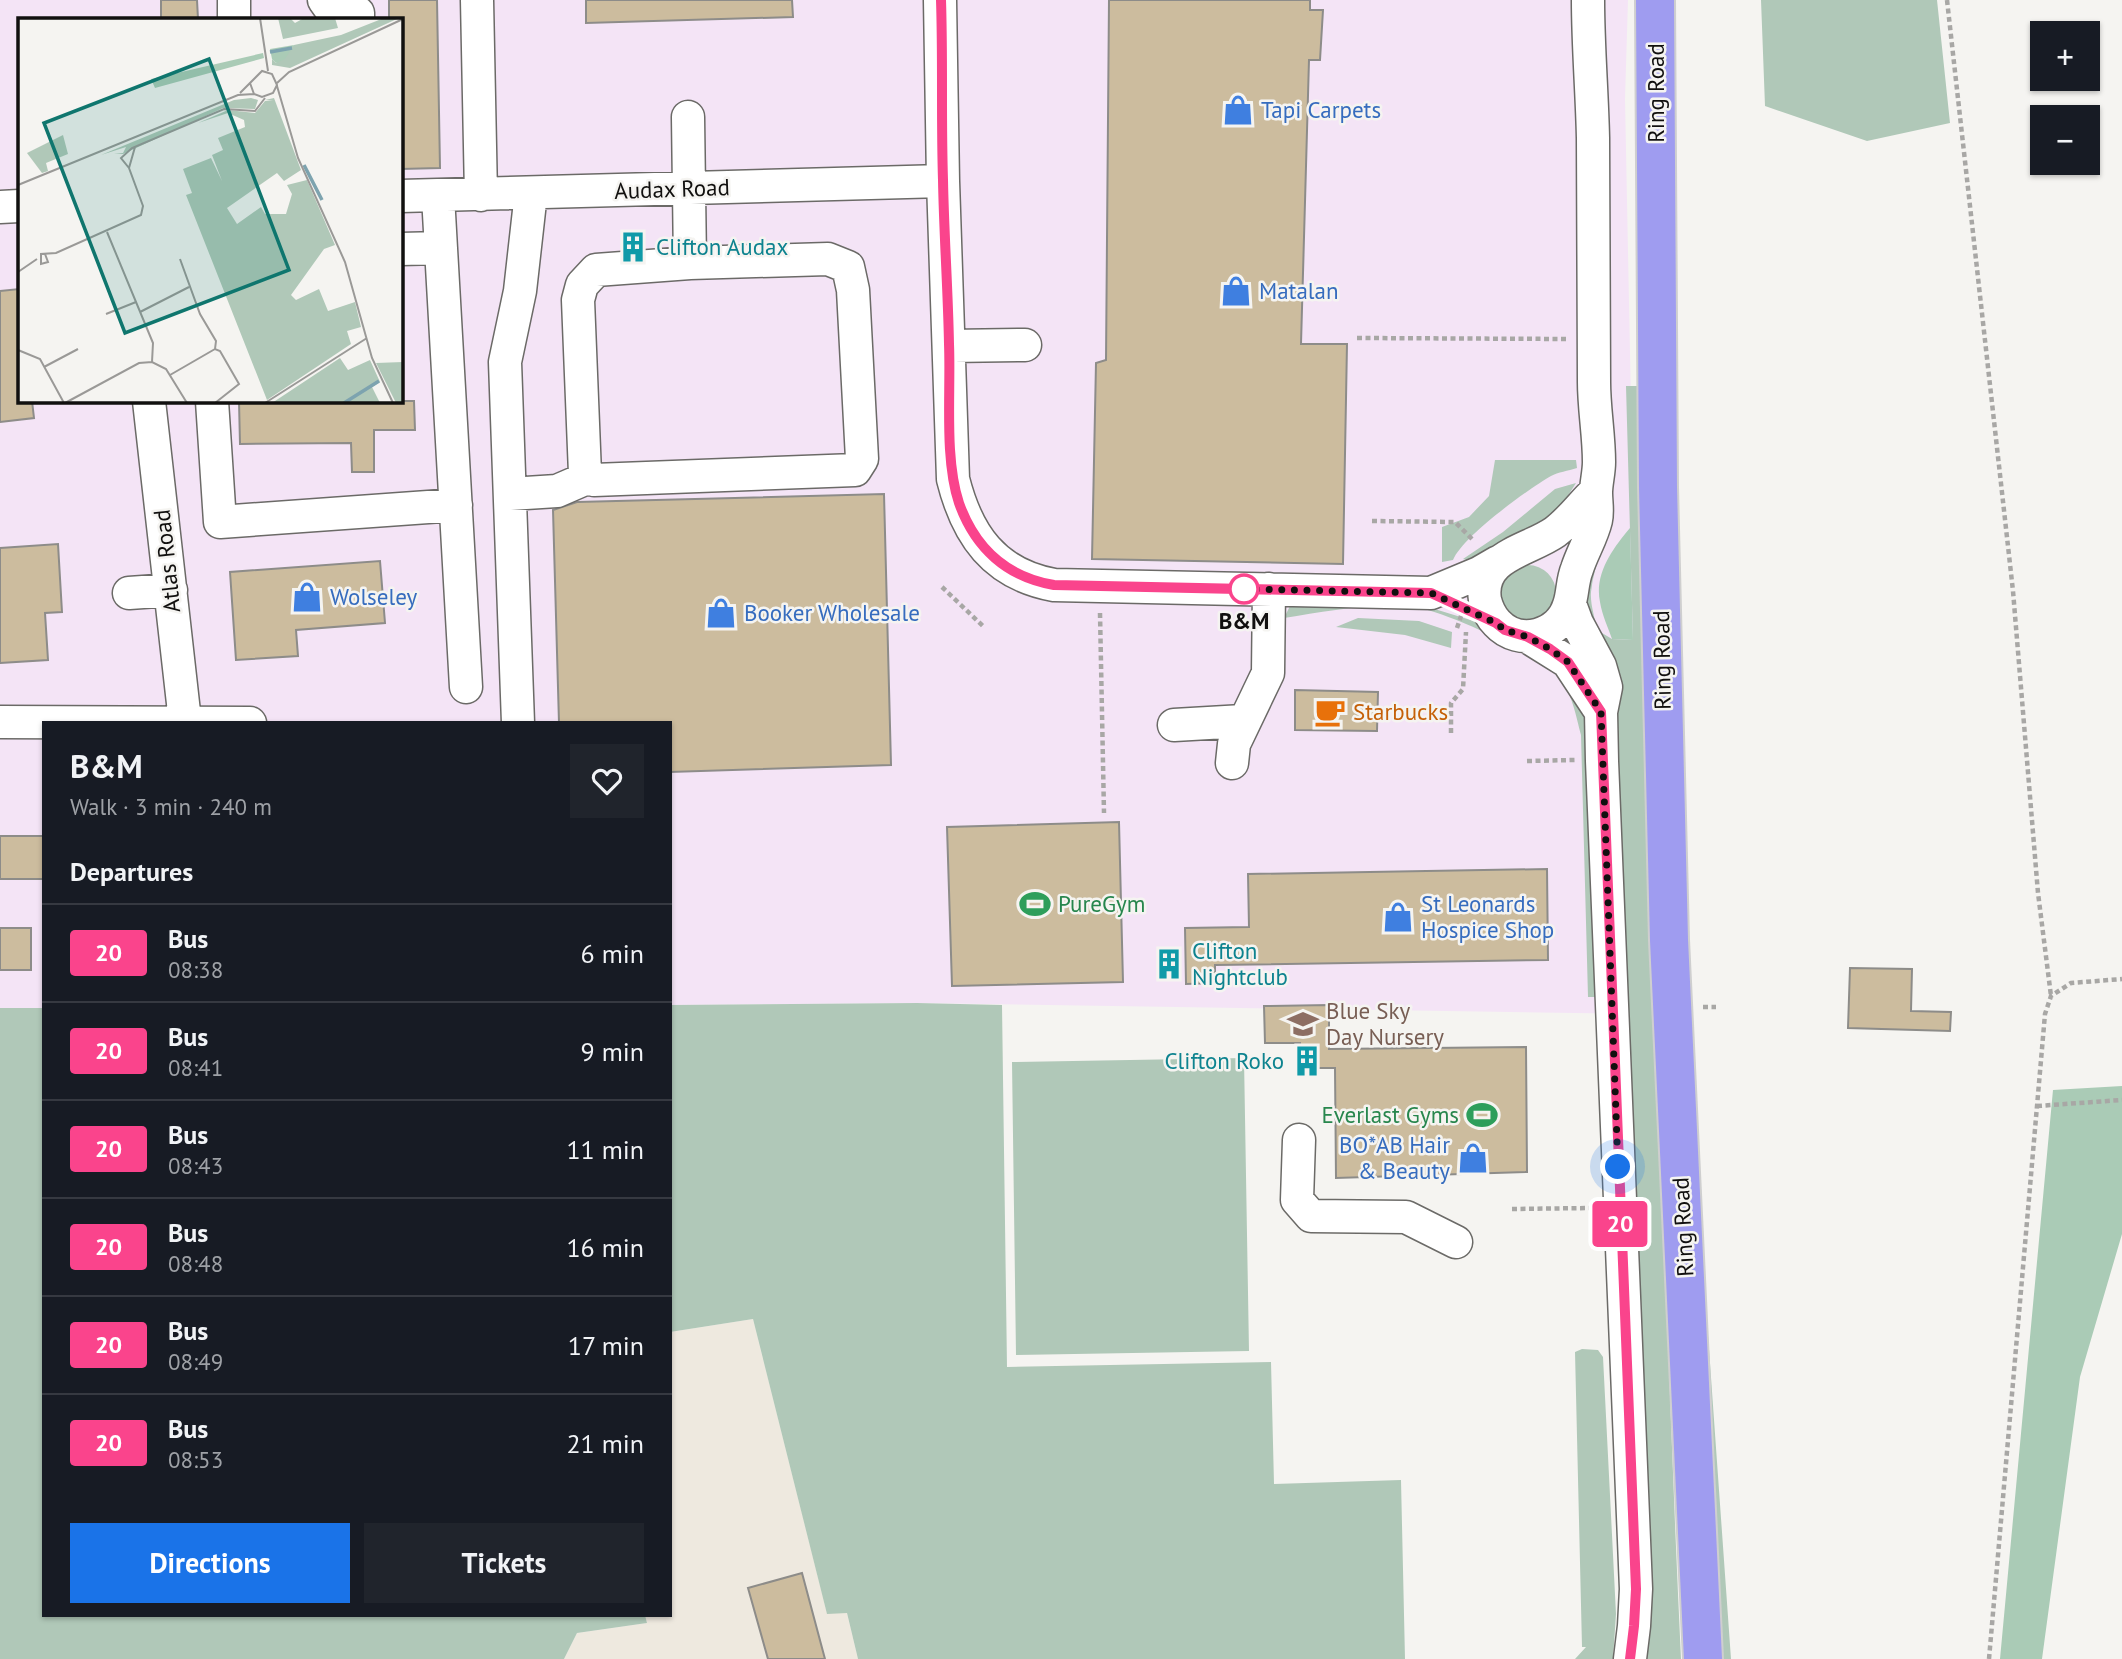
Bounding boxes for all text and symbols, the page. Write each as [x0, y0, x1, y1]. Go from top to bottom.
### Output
inset map [18, 18, 402, 402]
map controls [2030, 21, 2100, 175]
button: + [2030, 21, 2100, 91]
street label: Ring Road [1641, 43, 1670, 143]
shop icon: Tapi Carpets [1221, 93, 1255, 127]
place label: Tapi Carpets [1261, 95, 1381, 124]
button: − [2030, 105, 2100, 175]
street label: Audax Road [614, 172, 730, 205]
building icon: Clifton Audax [616, 230, 650, 264]
place label: Clifton Audax [656, 232, 788, 261]
shop icon: Matalan [1219, 274, 1253, 308]
place label: Matalan [1259, 276, 1339, 305]
street label: Atlas Road [147, 508, 186, 614]
marker: B&M [1229, 574, 1259, 604]
shop icon: Wolseley [290, 580, 324, 614]
place label: Wolseley [330, 582, 417, 611]
shop icon: Booker Wholesale [704, 596, 738, 630]
place label: Booker Wholesale [744, 598, 920, 627]
place label: B&M [1219, 606, 1269, 635]
street label: Ring Road [1646, 610, 1677, 710]
cafe icon: Starbucks [1313, 695, 1347, 729]
place label: Starbucks [1353, 697, 1448, 726]
text: B&M [70, 744, 143, 787]
button: heart [570, 744, 644, 818]
text: Walk · 3 min · 240 m [70, 792, 272, 821]
text: Departures [70, 855, 193, 888]
sports icon: PureGym [1018, 887, 1052, 921]
place label: PureGym [1058, 889, 1145, 918]
place label: St Leonards Hospice Shop [1421, 889, 1554, 944]
shop icon: St Leonards Hospice Shop [1381, 900, 1415, 934]
text: Bus [168, 922, 208, 955]
place label: Clifton Nightclub [1192, 936, 1288, 991]
text: 20 [95, 937, 122, 968]
text: 6 min [581, 937, 644, 970]
building icon: Clifton Nightclub [1152, 947, 1186, 981]
text: 08:38 [168, 955, 223, 984]
place label: Blue Sky Day Nursery [1326, 996, 1444, 1051]
school or university icon: Blue Sky Day Nursery [1286, 1007, 1320, 1041]
text: Bus [168, 1020, 208, 1053]
text: 20 [95, 1035, 122, 1066]
text: 9 min [581, 1035, 644, 1068]
building icon: Clifton Roko [1290, 1044, 1324, 1078]
place label: Clifton Roko [1164, 1046, 1284, 1075]
text: 08:41 [168, 1053, 223, 1082]
sports icon: Everlast Gyms [1465, 1098, 1499, 1132]
place label: Everlast Gyms [1321, 1100, 1459, 1129]
text: Bus [168, 1118, 208, 1151]
place label: BO*AB Hair & Beauty [1339, 1130, 1450, 1185]
text: 20 [95, 1133, 122, 1164]
text: 11 min [566, 1133, 644, 1166]
shop icon: BO*AB Hair & Beauty [1456, 1141, 1490, 1175]
your location [1600, 1149, 1635, 1184]
text: 08:43 [168, 1151, 223, 1180]
street label: Ring Road [1665, 1177, 1700, 1278]
line badge: 20 [1588, 1201, 1652, 1247]
text: 20 [1606, 1208, 1634, 1239]
text: Bus [168, 1216, 208, 1249]
text: 20 [95, 1231, 122, 1262]
text: 16 min [566, 1231, 644, 1264]
text: 08:48 [168, 1249, 223, 1278]
text: Bus [168, 1314, 208, 1347]
text: 20 [95, 1329, 122, 1360]
text: 17 min [568, 1329, 644, 1362]
text: 08:49 [168, 1347, 223, 1376]
text: Bus [168, 1412, 208, 1445]
text: 20 [95, 1427, 122, 1458]
text: 21 min [566, 1427, 644, 1460]
text: 08:53 [168, 1445, 223, 1474]
button: Directions [70, 1523, 350, 1603]
button: Tickets [364, 1523, 644, 1603]

